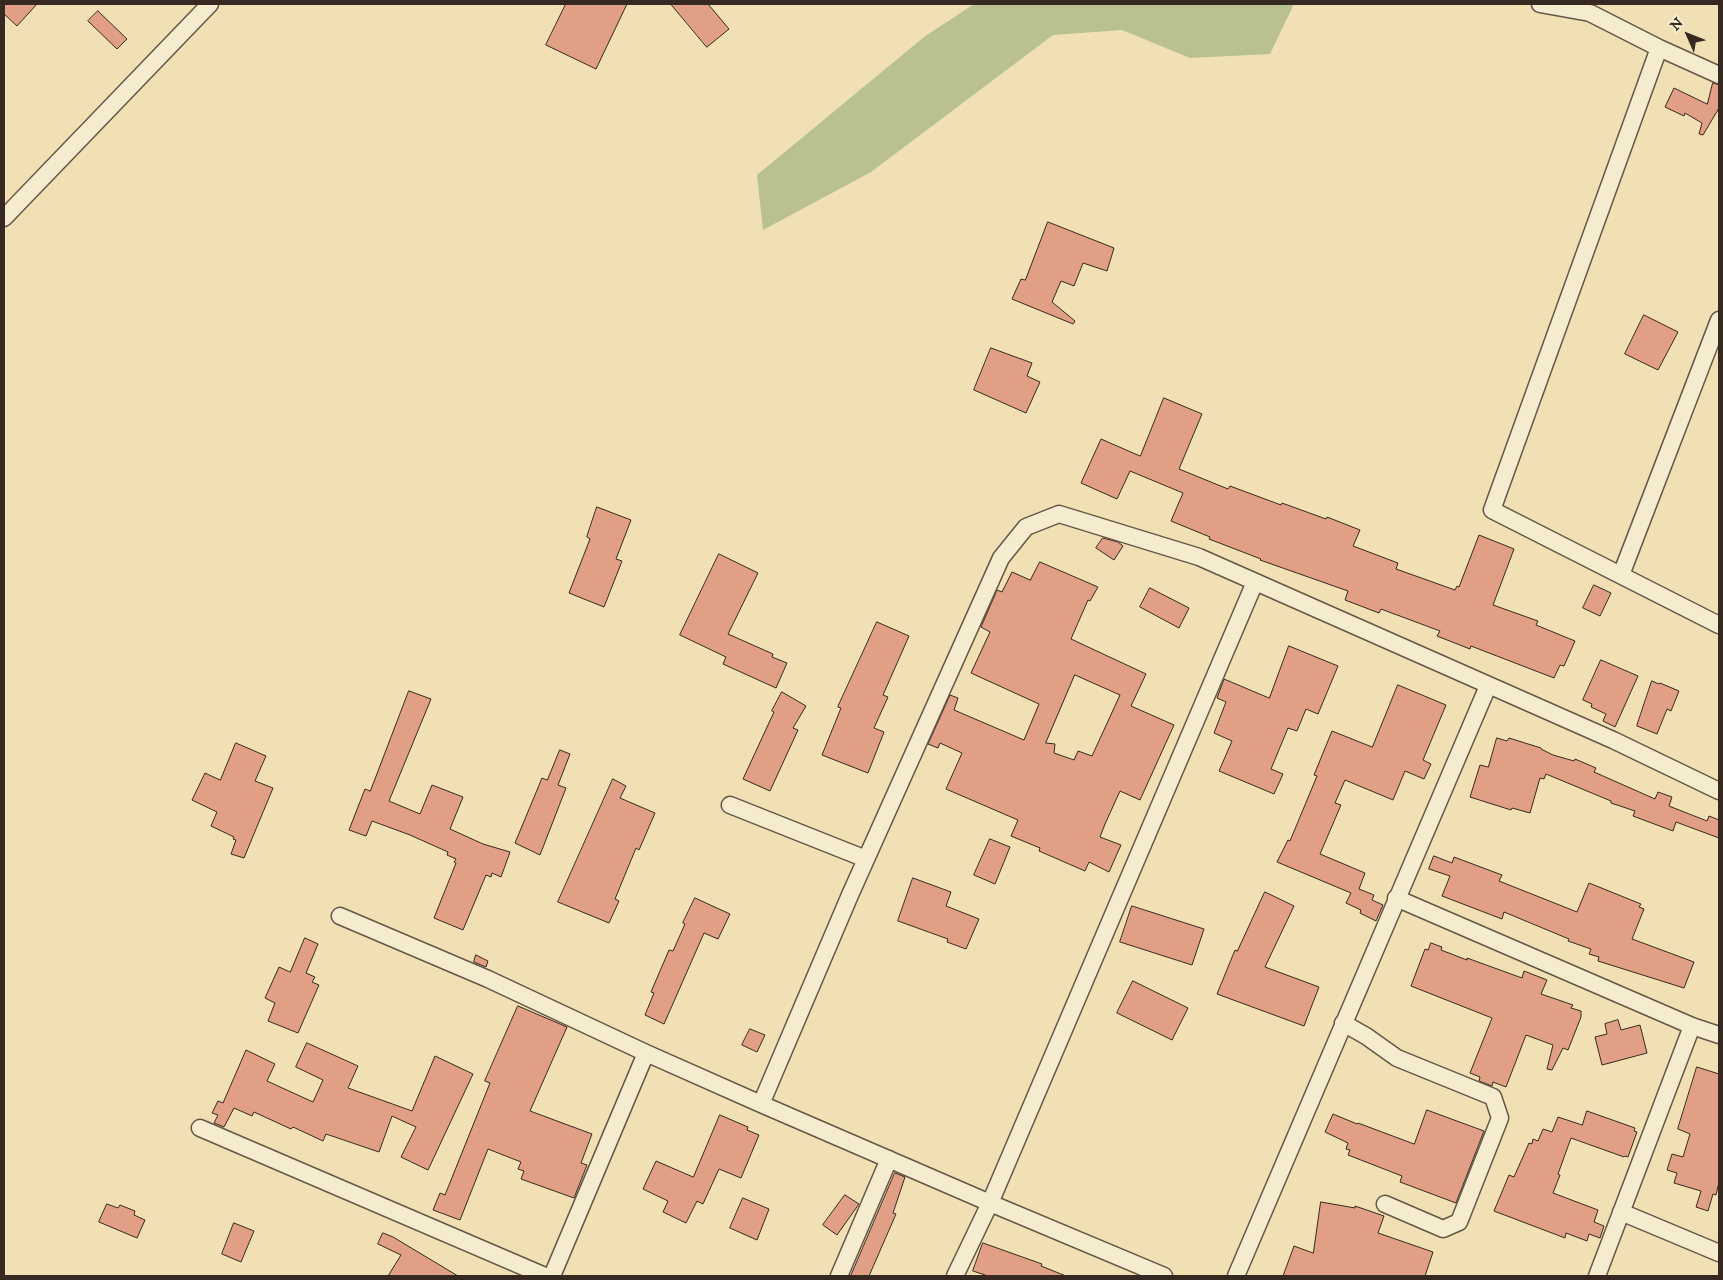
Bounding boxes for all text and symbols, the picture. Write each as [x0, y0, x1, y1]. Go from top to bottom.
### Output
north arrow [1663, 10, 1713, 60]
text: N [1667, 14, 1688, 35]

